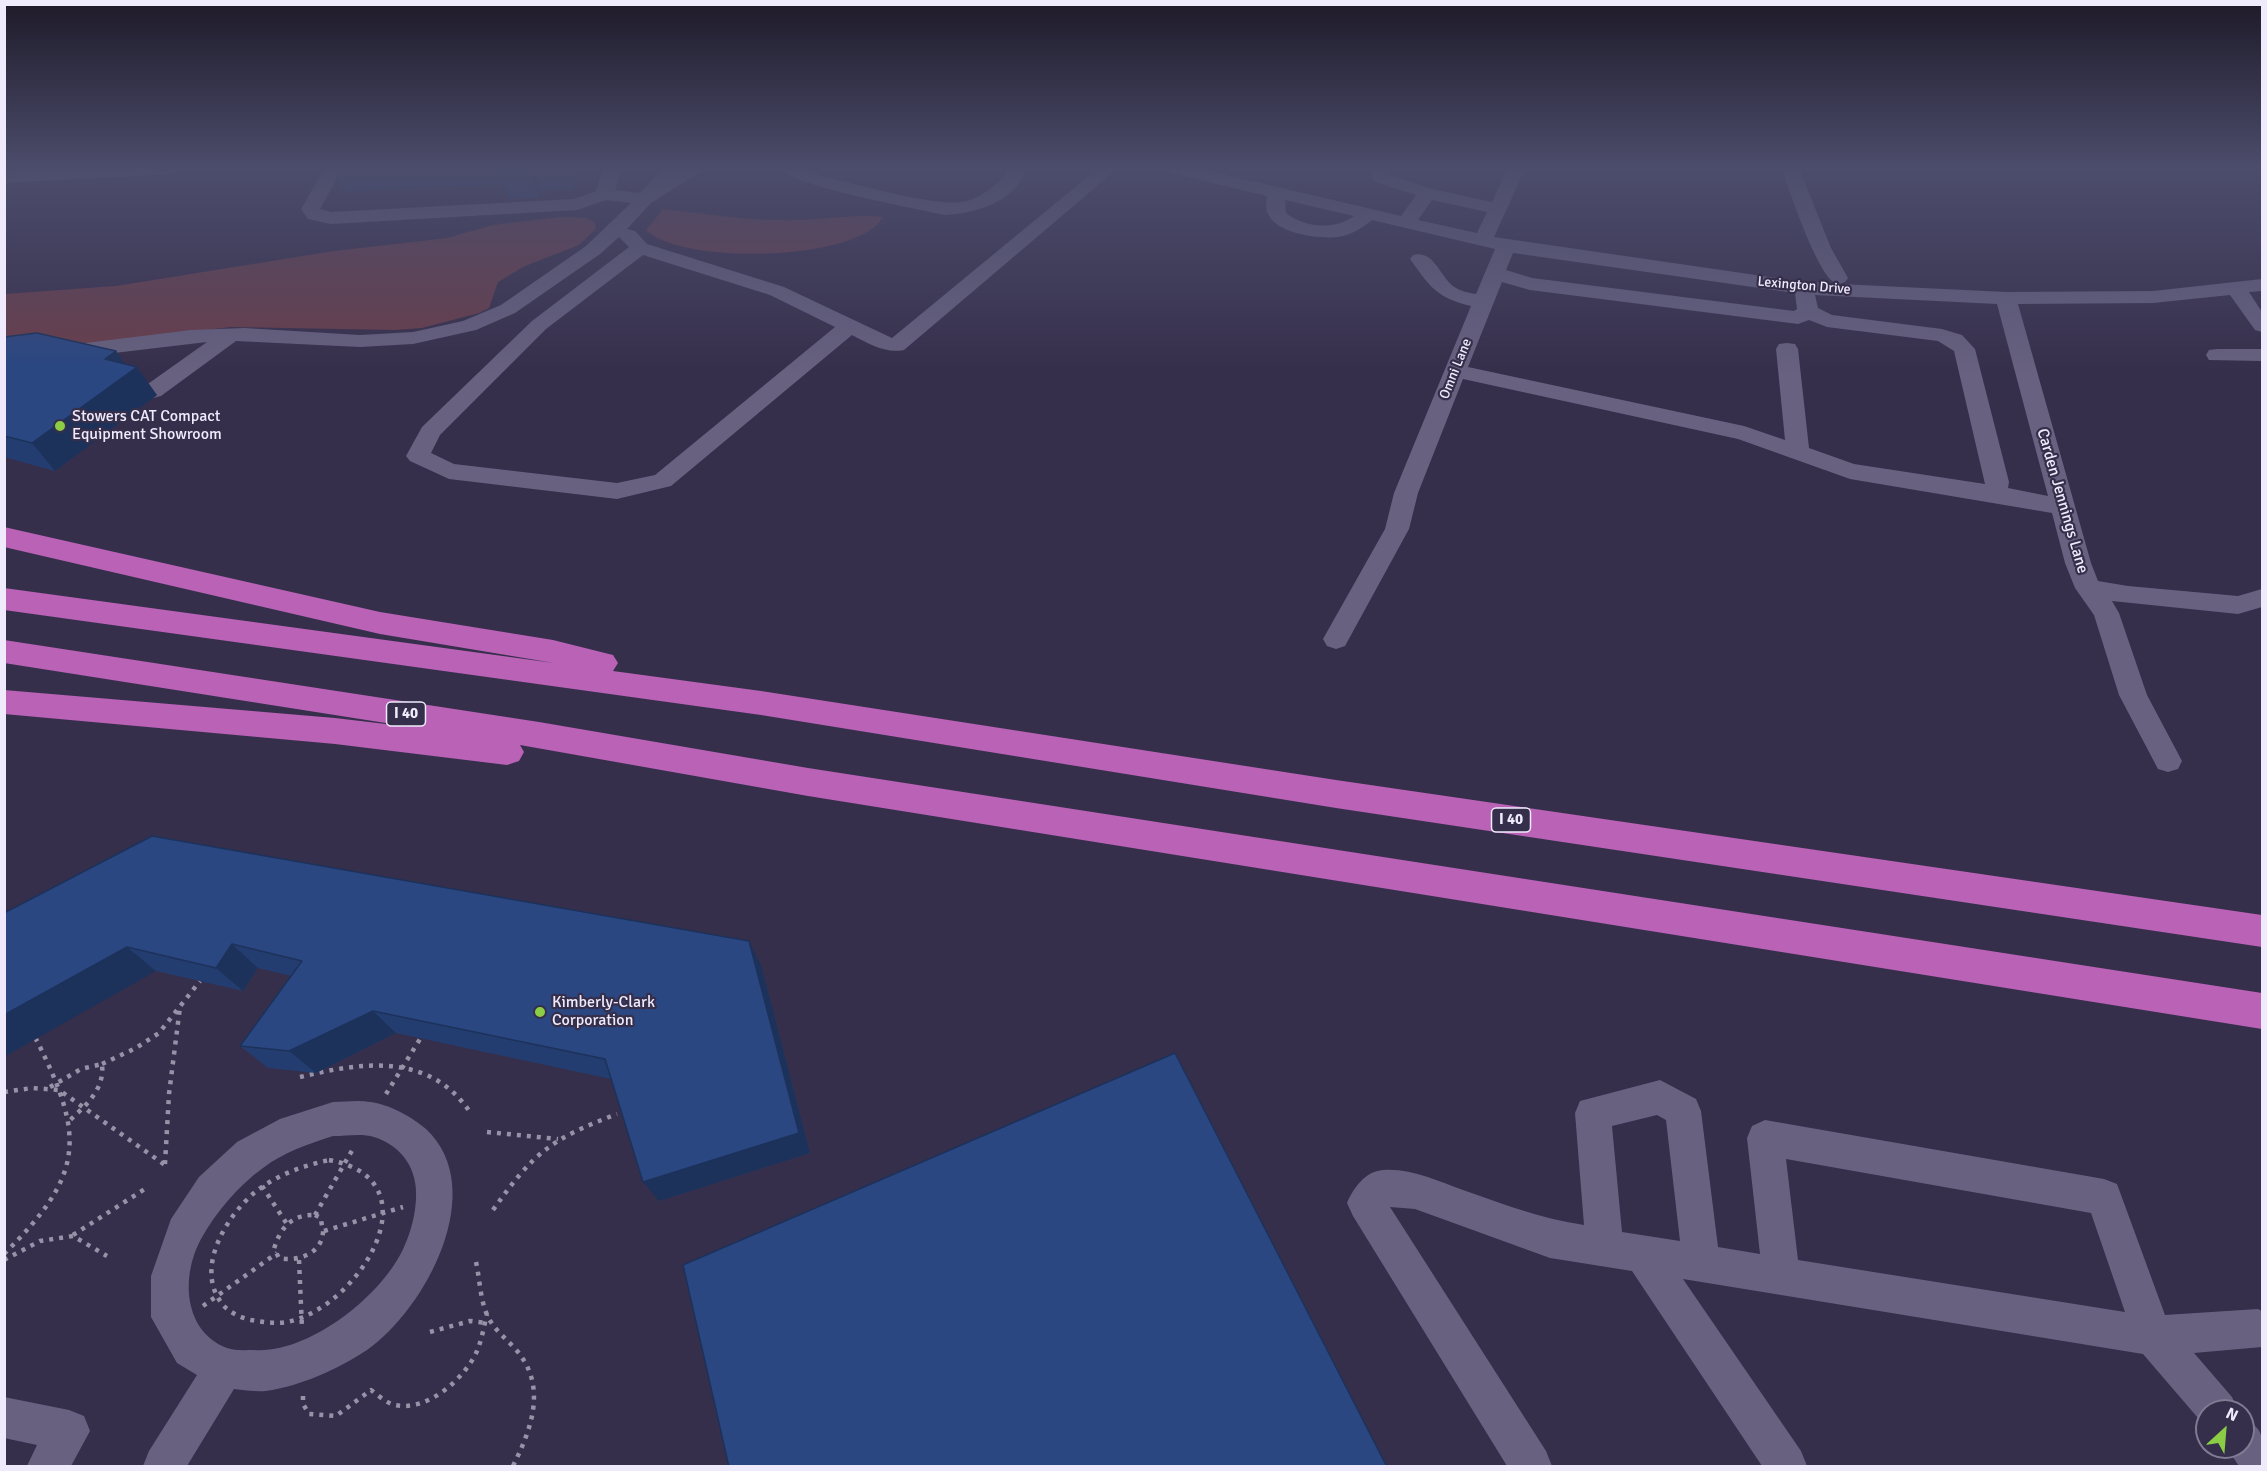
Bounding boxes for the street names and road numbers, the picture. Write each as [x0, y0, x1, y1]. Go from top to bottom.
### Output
street label: Lexington Drive [1757, 274, 1851, 298]
street label: Omni Lane [1436, 336, 1476, 402]
street label: Carden Jennings Lane [2032, 426, 2092, 576]
road number: I 40 [386, 702, 426, 726]
road number: I 40 [1492, 808, 1530, 832]

